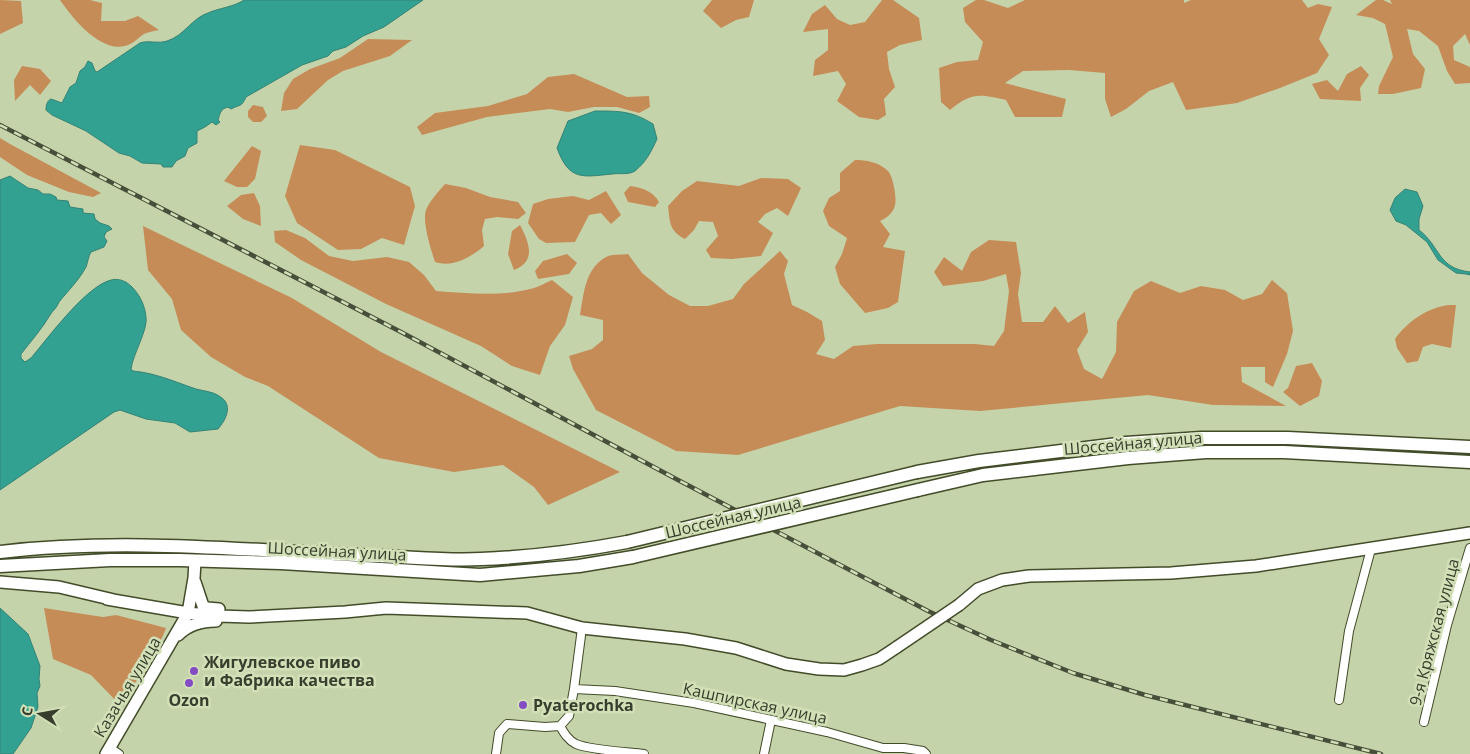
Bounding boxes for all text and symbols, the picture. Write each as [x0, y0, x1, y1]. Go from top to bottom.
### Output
street label: Шоссейная улица [1063, 426, 1203, 460]
street label: Шоссейная улица [663, 491, 803, 543]
street label: Шоссейная улица [267, 536, 407, 566]
street label: 9-я Кряжская улица [1404, 556, 1464, 708]
street label: Казачья улица [88, 633, 166, 741]
place label: Жигулевское пиво и Фабрика качества [204, 651, 375, 691]
marker: Жигулевское пиво и Фабрика качества [188, 665, 200, 677]
marker: Ozon [183, 677, 195, 689]
street label: Кашпирская улица [681, 677, 829, 729]
north arrow [15, 689, 65, 739]
place label: Ozon [169, 689, 209, 711]
place label: Pyaterochka [533, 694, 634, 716]
marker: Pyaterochka [517, 699, 529, 711]
text: С [17, 705, 37, 718]

